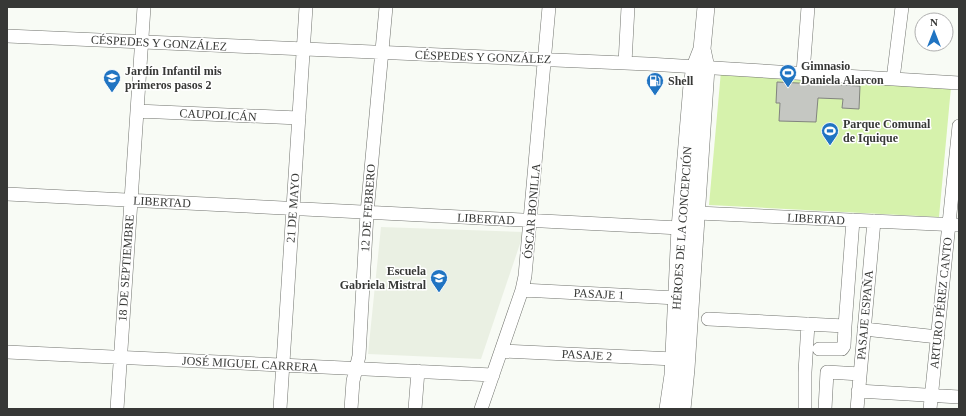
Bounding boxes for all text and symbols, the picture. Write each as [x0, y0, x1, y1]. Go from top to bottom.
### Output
north arrow [914, 12, 954, 52]
text: N [930, 16, 938, 28]
street label: CÉSPEDES Y GONZÁLEZ [91, 32, 227, 54]
street label: CÉSPEDES Y GONZÁLEZ [415, 48, 551, 66]
place label: Gimnasio Daniela Alarcon [801, 59, 884, 87]
sports icon: Gimnasio Daniela Alarcon [778, 63, 798, 88]
place label: Jardín Infantil mis primeros pasos 2 [125, 64, 222, 92]
school or university icon: Jardín Infantil mis primeros pasos 2 [102, 68, 122, 93]
fuel station icon: Shell [645, 71, 665, 96]
place label: Shell [668, 74, 694, 88]
street label: CAUPOLICÁN [179, 106, 257, 124]
place label: Parque Comunal de Iquique [843, 117, 931, 145]
sports icon: Parque Comunal de Iquique [820, 121, 840, 146]
street label: HÉROES DE LA CONCEPCIÓN [669, 146, 695, 310]
street label: ÓSCAR BONILLA [521, 162, 543, 259]
street label: 12 DE FEBRERO [358, 163, 378, 252]
street label: 21 DE MAYO [284, 172, 302, 243]
street label: LIBERTAD [133, 194, 191, 211]
street label: LIBERTAD [457, 211, 515, 228]
street label: LIBERTAD [787, 211, 845, 228]
street label: 18 DE SEPTIEMBRE [115, 214, 137, 322]
street label: ARTURO PÉREZ CANTO [927, 236, 955, 370]
place label: Escuela Gabriela Mistral [340, 264, 427, 292]
school or university icon: Escuela Gabriela Mistral [429, 268, 449, 293]
street label: PASAJE ESPAÑA [854, 269, 876, 361]
street label: PASAJE 1 [573, 286, 625, 302]
street label: PASAJE 2 [561, 347, 613, 363]
street label: JOSÉ MIGUEL CARRERA [182, 353, 319, 375]

